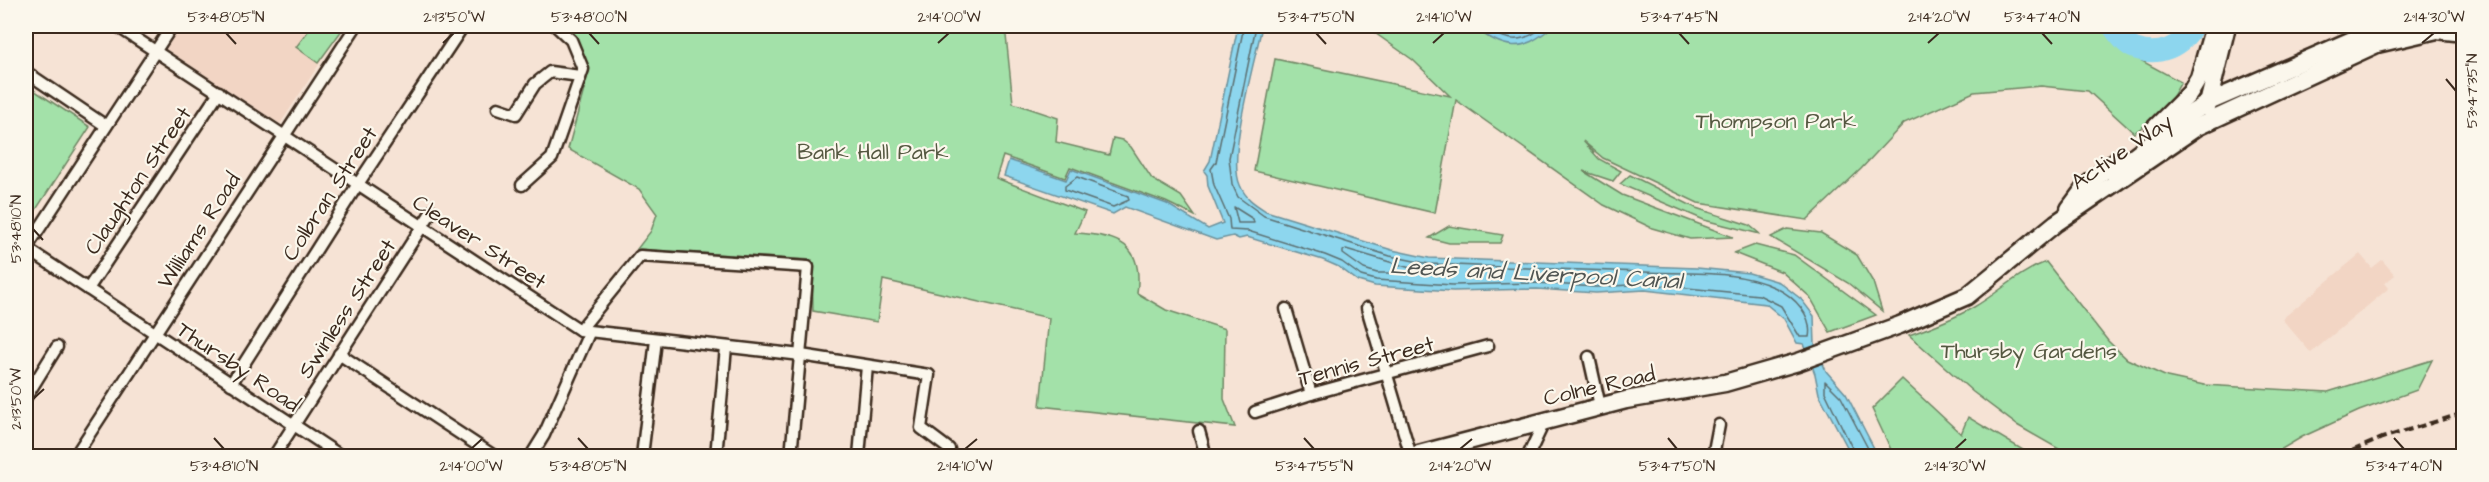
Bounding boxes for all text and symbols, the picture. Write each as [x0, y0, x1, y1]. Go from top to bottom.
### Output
text: 53°48'05"N [188, 7, 264, 28]
text: 2°13'50"W [423, 7, 485, 28]
text: 53°48'00"N [551, 7, 627, 28]
text: 2°14'00"W [917, 7, 981, 28]
text: 53°47'50"N [1278, 7, 1354, 28]
text: 2°14'10"W [1416, 7, 1472, 28]
text: 53°47'45"N [1640, 7, 1718, 28]
text: 2°14'20"W [1908, 7, 1970, 28]
text: 53°47'40"N [2004, 7, 2080, 28]
text: 2°14'30"W [2403, 7, 2465, 28]
text: 53°47'35"N [2462, 54, 2483, 128]
street label: Claughton Street [77, 101, 200, 262]
park label: Thompson Park [1696, 106, 1857, 137]
street label: Active Way [2065, 107, 2179, 198]
street label: Colbran Street [275, 120, 385, 267]
park label: Bank Hall Park [797, 137, 949, 168]
street label: Williams Road [150, 167, 248, 295]
street label: Cleaver Street [406, 187, 552, 297]
text: 53°48'10"N [6, 195, 27, 263]
street label: Swinless Street [291, 233, 404, 385]
water label: Leeds and Liverpool Canal [1389, 249, 1686, 299]
street label: Thursby Road [170, 314, 306, 421]
street label: Tennis Street [1295, 329, 1437, 394]
park label: Thursby Gardens [1941, 336, 2117, 368]
street label: Colne Road [1540, 359, 1658, 414]
text: 2°13'50"W [6, 368, 27, 430]
text: 53°48'10"N [190, 456, 258, 477]
text: 2°14'00"W [439, 456, 503, 477]
text: 53°48'05"N [550, 456, 626, 477]
text: 2°14'10"W [937, 456, 993, 477]
text: 53°47'55"N [1275, 456, 1353, 477]
text: 2°14'20"W [1429, 456, 1491, 477]
text: 53°47'50"N [1639, 456, 1715, 477]
text: 2°14'30"W [1924, 456, 1986, 477]
text: 53°47'40"N [2366, 456, 2442, 477]

